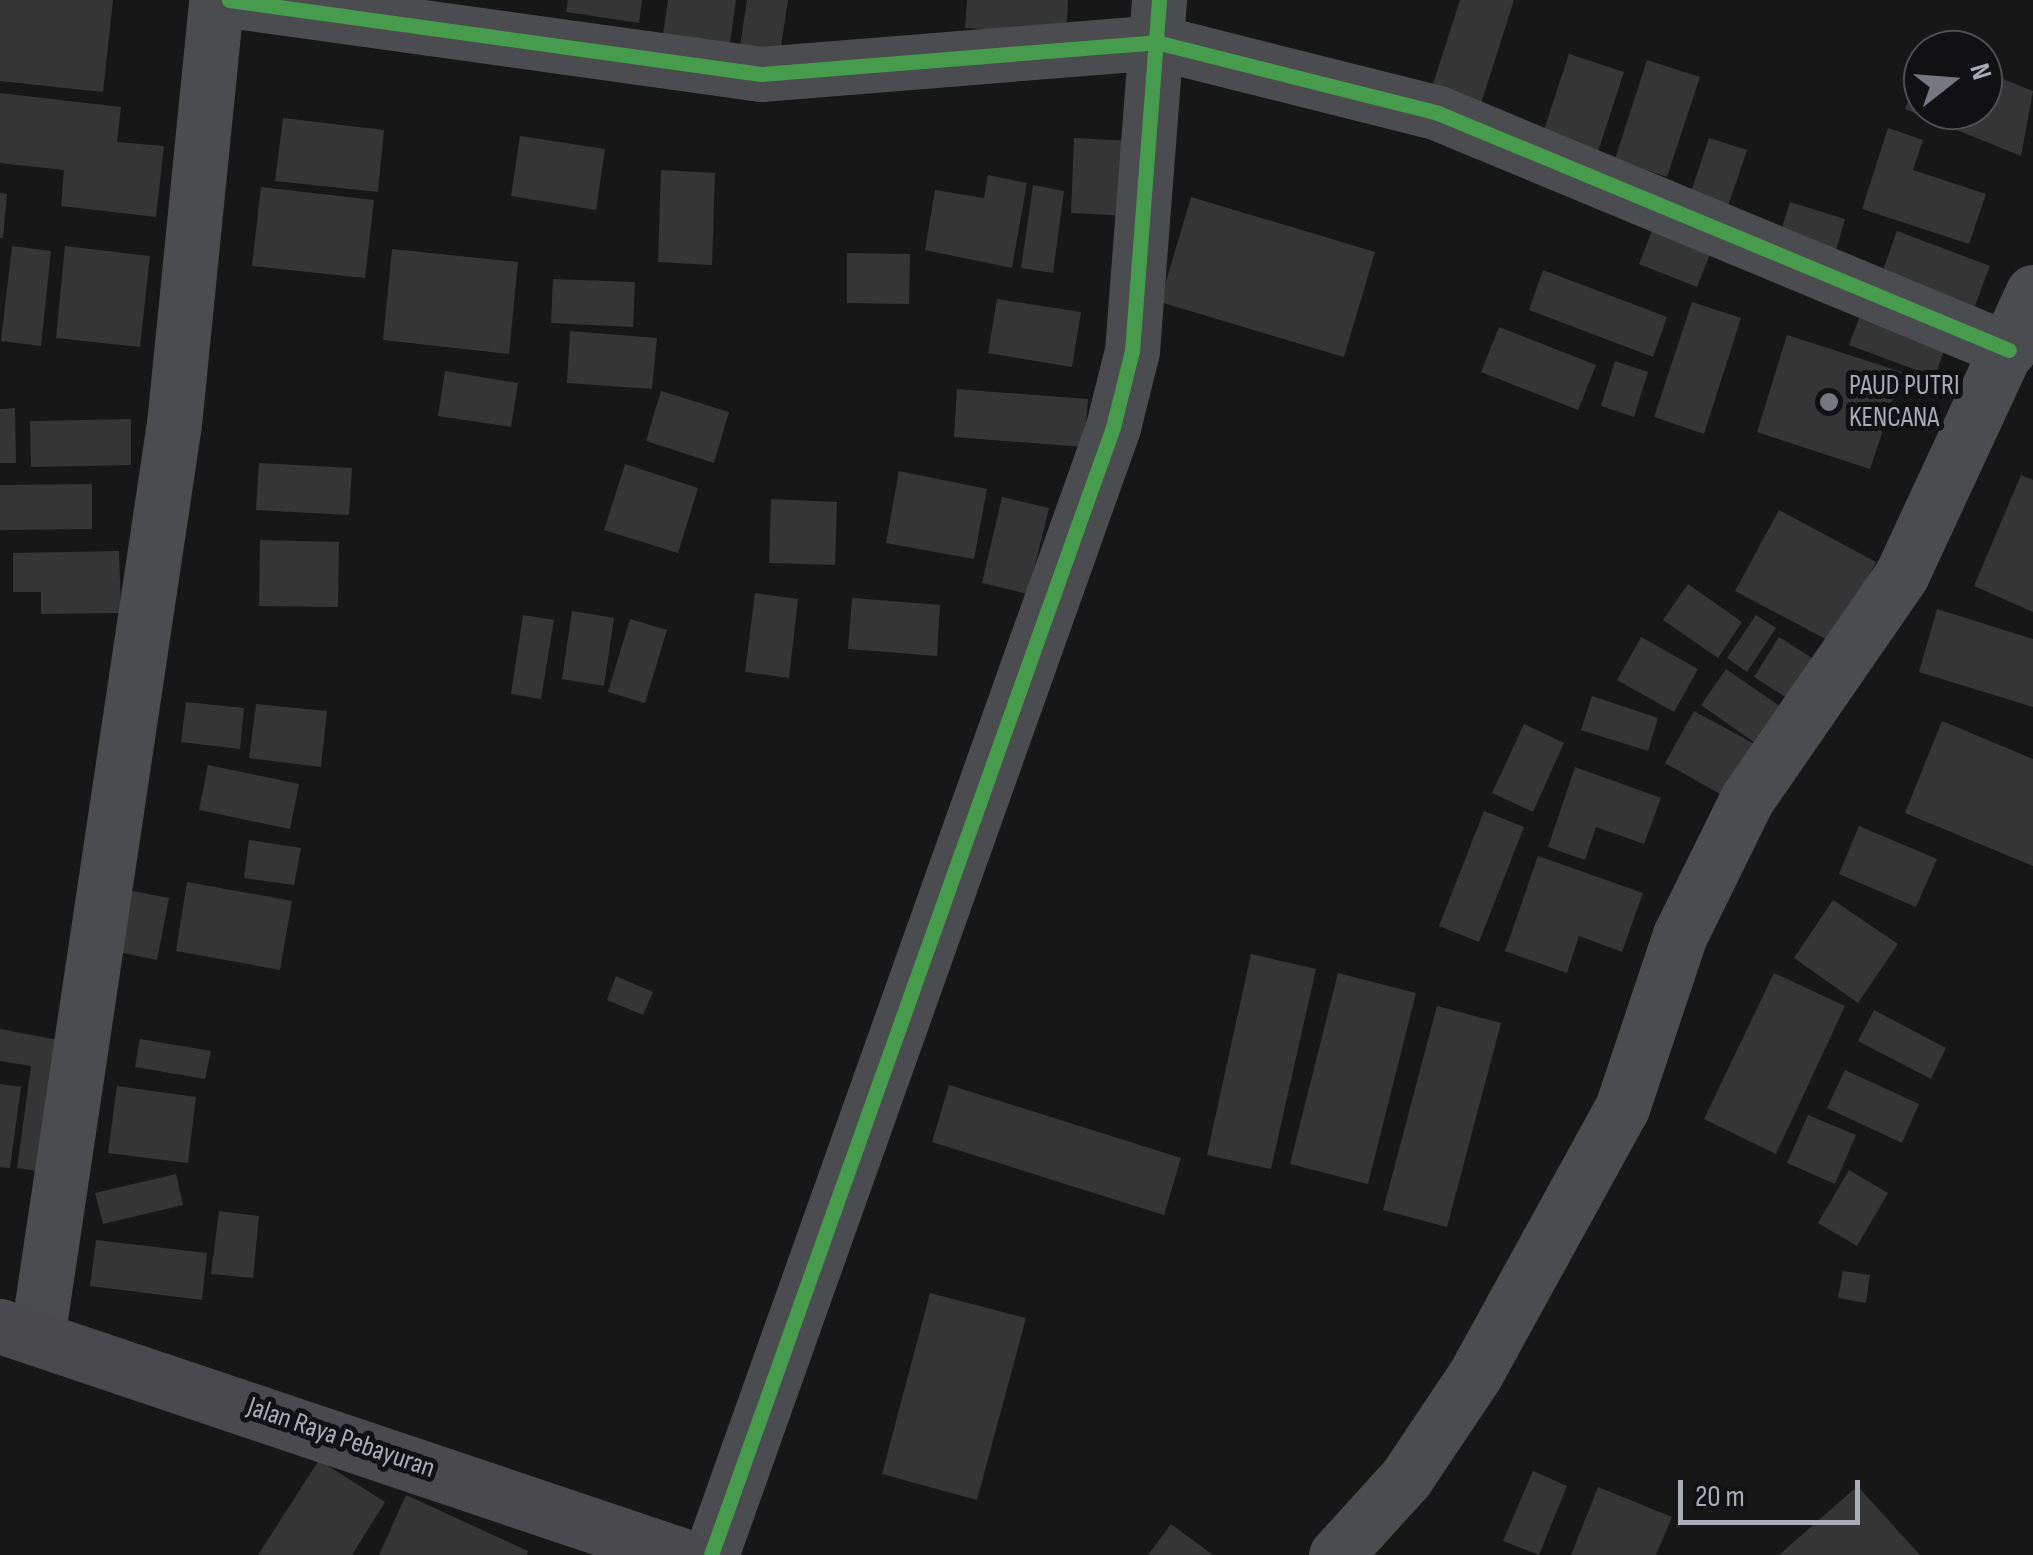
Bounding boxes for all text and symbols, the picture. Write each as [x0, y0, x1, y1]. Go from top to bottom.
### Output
north arrow [1903, 30, 2003, 130]
text: N [1962, 60, 1998, 84]
place label: PAUD PUTRI KENCANA [1849, 369, 1960, 435]
marker: PAUD PUTRI KENCANA [1818, 391, 1840, 413]
street label: Jalan Raya Pebayuran [243, 1390, 439, 1486]
scale bar [1683, 1460, 1866, 1522]
text: 20 m [1695, 1479, 1745, 1515]

